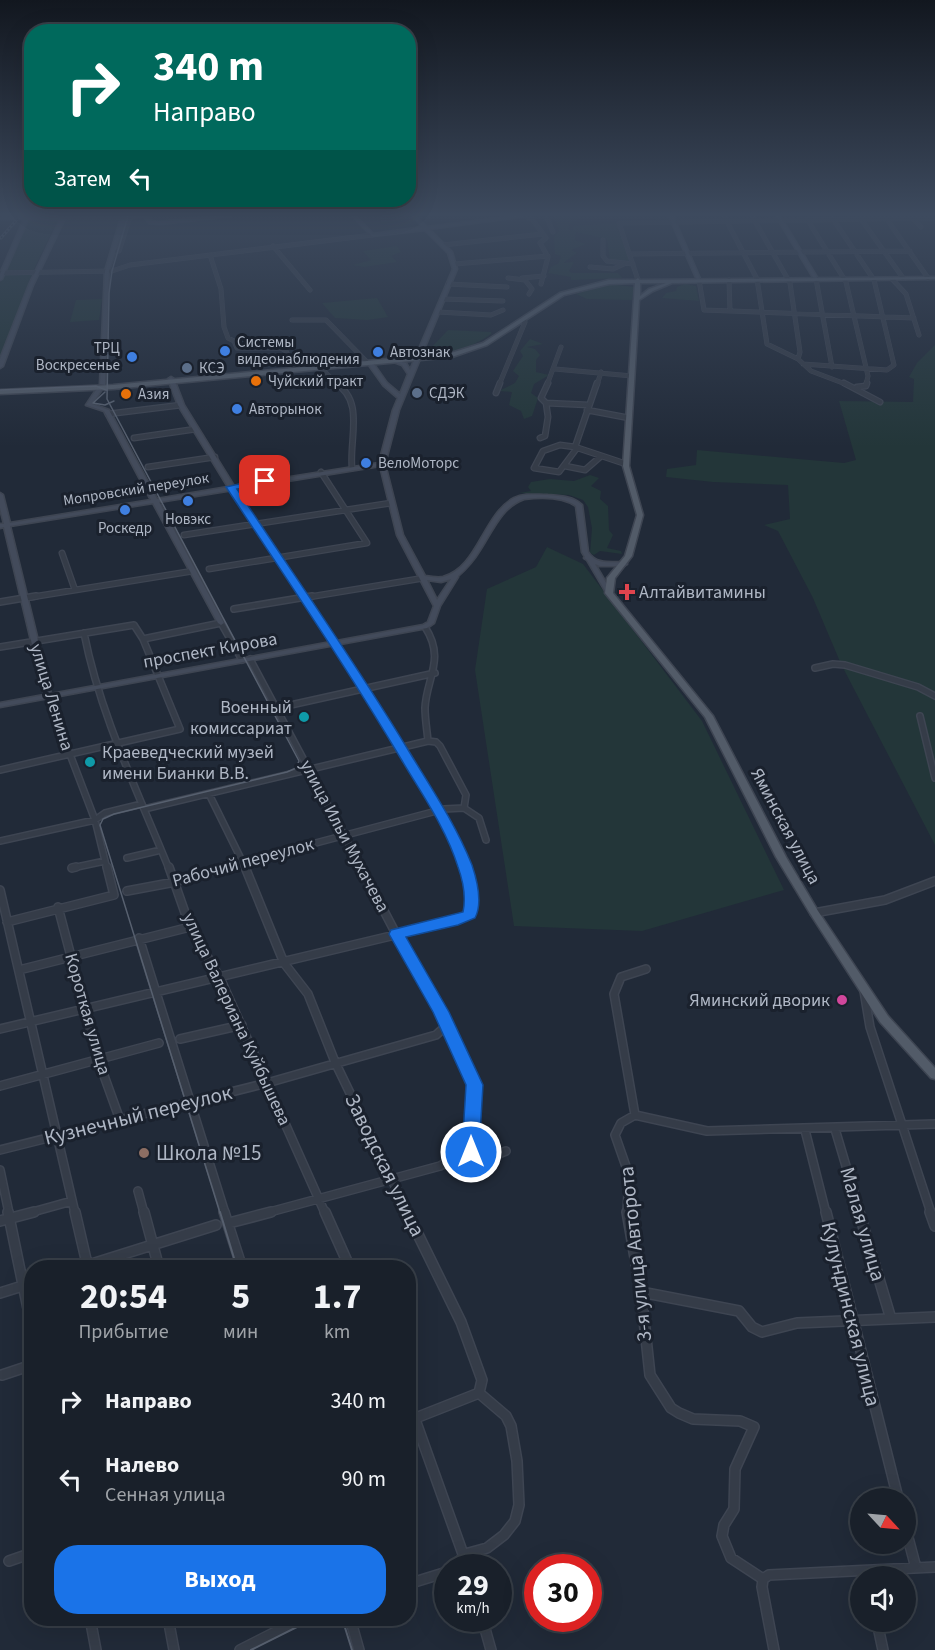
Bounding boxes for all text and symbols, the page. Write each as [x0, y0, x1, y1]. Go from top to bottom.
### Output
text: 340 m [153, 37, 264, 97]
icon: right [54, 48, 132, 126]
text: Направо [153, 93, 256, 132]
icon: left [124, 162, 157, 195]
text: Затем [54, 163, 112, 195]
place label: Системы видеонаблюдения [237, 332, 360, 370]
place label: ТРЦ Воскресенье [36, 338, 120, 376]
place label: Автознак [390, 342, 451, 363]
marker: Системы видеонаблюдения [218, 344, 232, 358]
marker: Автознак [371, 345, 385, 359]
marker: ТРЦ Воскресенье [125, 350, 139, 364]
place label: КСЭ [199, 358, 225, 379]
marker: КСЭ [180, 361, 194, 375]
place label: Чуйский тракт [268, 371, 363, 392]
marker: Чуйский тракт [249, 374, 263, 388]
place label: СДЭК [429, 383, 465, 404]
place label: Азия [138, 384, 169, 405]
marker: СДЭК [410, 386, 424, 400]
marker: Азия [119, 387, 133, 401]
place label: Авторынок [249, 399, 322, 420]
marker: Авторынок [230, 402, 244, 416]
place label: ВелоМоторс [378, 453, 459, 474]
pin [239, 455, 290, 506]
marker: ВелоМоторс [359, 456, 373, 470]
icon: arrive [248, 464, 281, 497]
street label: Мопровский переулок [62, 467, 211, 511]
marker: Новэкс [181, 494, 195, 508]
marker: Роскедр [118, 503, 132, 517]
place label: Новэкс [165, 509, 211, 530]
place label: Роскедр [98, 518, 152, 539]
place label: Алтайвитамины [639, 580, 766, 605]
marker: Алтайвитамины [620, 585, 634, 599]
street label: проспект Кирова [141, 626, 279, 675]
street label: улица Ленина [23, 641, 80, 754]
place label: Военный комиссариат [190, 695, 292, 741]
marker: Военный комиссариат [297, 710, 311, 724]
place label: Краеведческий музей имени Бианки В.В. [102, 740, 274, 786]
marker: Краеведческий музей имени Бианки В.В. [83, 755, 97, 769]
street label: улица Ильи Мухачева [294, 756, 395, 917]
street label: Яминская улица [744, 764, 827, 889]
street label: Рабочий переулок [170, 832, 317, 893]
street label: улица Валериана Куйбышева [176, 909, 297, 1130]
street label: Короткая улица [58, 950, 117, 1078]
place label: Яминский дворик [689, 988, 830, 1013]
marker: Яминский дворик [835, 993, 849, 1007]
street label: Кузнечный переулок [41, 1077, 236, 1153]
street label: Заводская улица [337, 1088, 433, 1242]
position arrow [439, 1120, 503, 1184]
place label: Школа №15 [156, 1138, 261, 1168]
marker: Школа №15 [137, 1146, 151, 1160]
street label: Малая улица [832, 1163, 894, 1285]
street label: 3-я улица Авторота [611, 1165, 659, 1343]
street label: Кулундинская улица [814, 1218, 888, 1410]
text: 20:54 [80, 1271, 167, 1322]
text: 5 [231, 1271, 250, 1322]
text: 1.7 [313, 1271, 362, 1322]
text: Прибытие [78, 1318, 169, 1346]
text: мин [223, 1318, 258, 1346]
text: km [324, 1318, 350, 1346]
icon: right [54, 1385, 87, 1418]
text: Направо [105, 1385, 192, 1417]
text: 340 m [331, 1385, 386, 1417]
text: Налево [105, 1449, 179, 1481]
icon: left [54, 1463, 87, 1496]
text: 90 m [341, 1463, 386, 1495]
text: Сенная улица [105, 1481, 226, 1509]
north arrow [850, 1488, 916, 1554]
map controls [850, 1488, 916, 1632]
button: Выход [54, 1545, 386, 1614]
speed limit sign: 30 [524, 1554, 602, 1632]
text: 29 [457, 1564, 489, 1607]
button: sound [850, 1566, 916, 1632]
text: km/h [456, 1598, 490, 1619]

